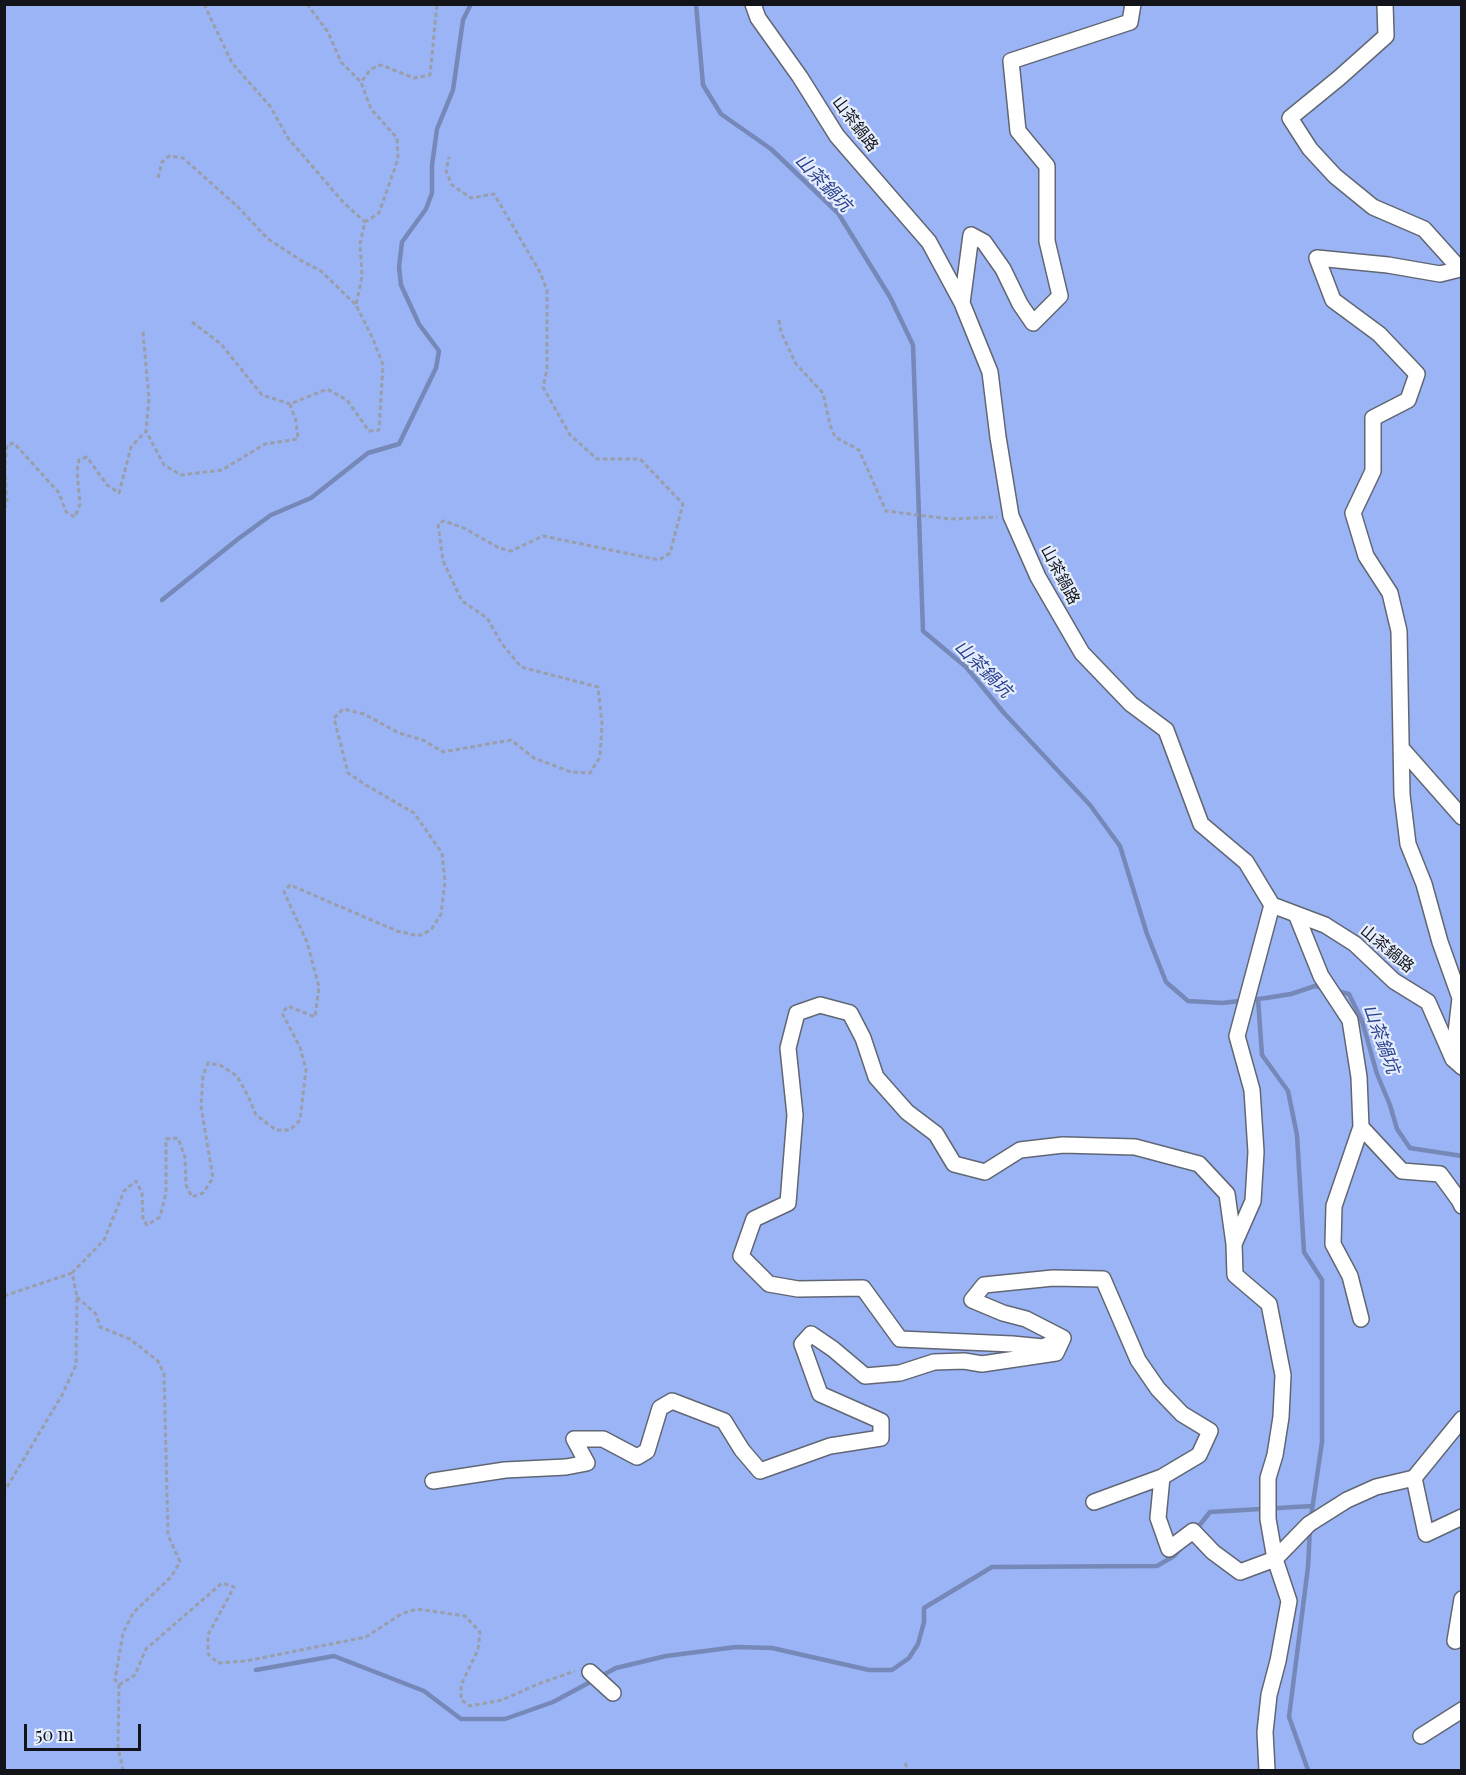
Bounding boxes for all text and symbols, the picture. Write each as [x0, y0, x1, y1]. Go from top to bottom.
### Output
street label: 山茶鍋路 [828, 93, 882, 155]
water label: 山茶鍋坑 [790, 150, 856, 216]
street label: 山茶鍋路 [1037, 542, 1083, 608]
water label: 山茶鍋坑 [950, 636, 1016, 702]
street label: 山茶鍋路 [1356, 921, 1418, 977]
water label: 山茶鍋坑 [1359, 1001, 1403, 1077]
scale bar [27, 1712, 144, 1750]
text: 50 m [35, 1722, 74, 1746]

